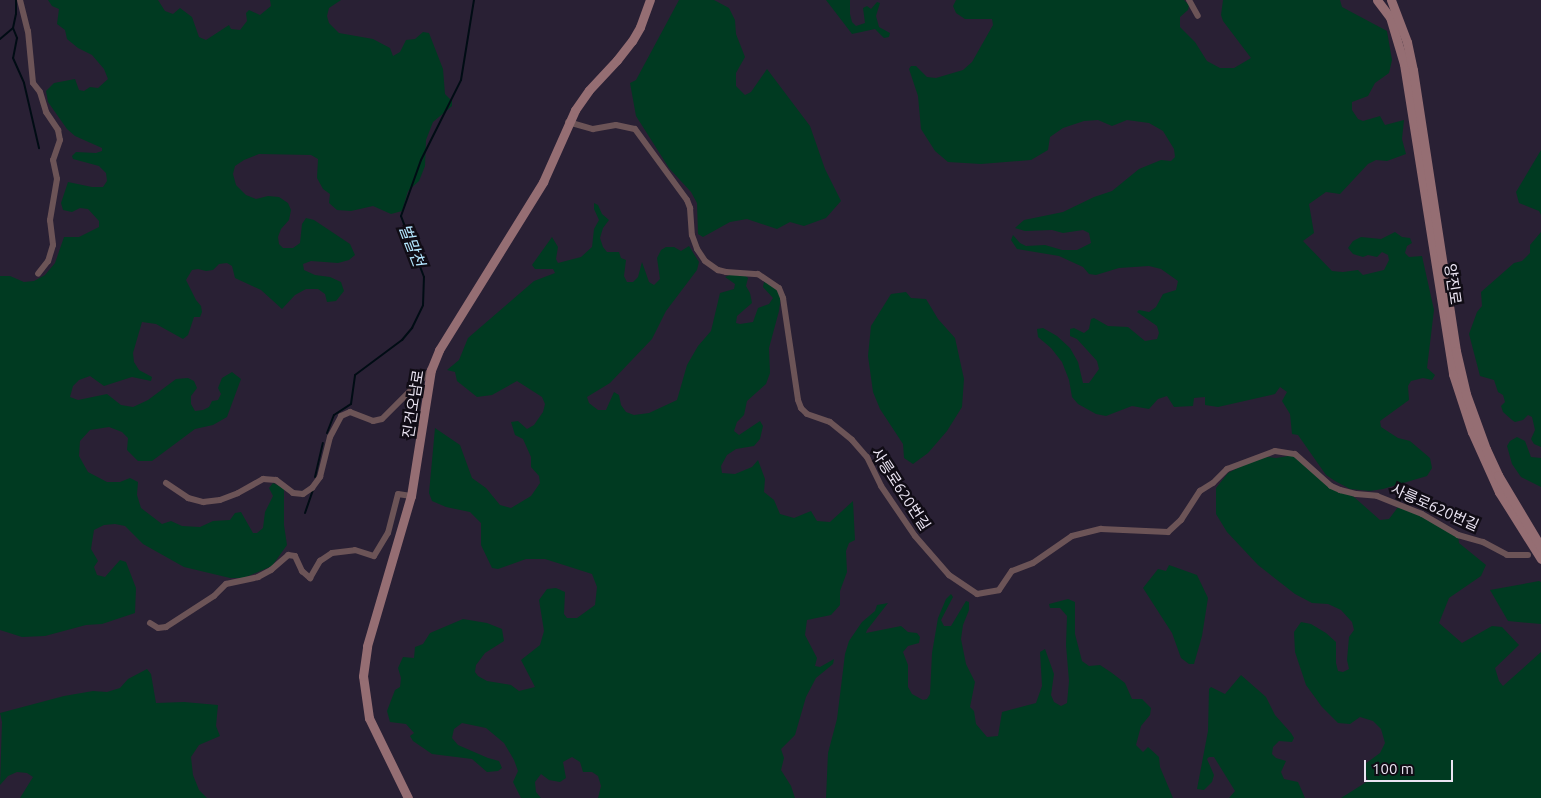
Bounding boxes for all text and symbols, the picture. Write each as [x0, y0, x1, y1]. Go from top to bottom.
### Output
water label: 벌말천 [395, 221, 429, 269]
street label: 양진로 [1441, 262, 1465, 306]
street label: 진건오남로 [399, 369, 427, 439]
street label: 사릉로620번길 [868, 445, 934, 533]
street label: 사릉로620번길 [1388, 480, 1482, 534]
scale bar [1366, 750, 1455, 782]
text: 100 m [1372, 760, 1414, 777]

